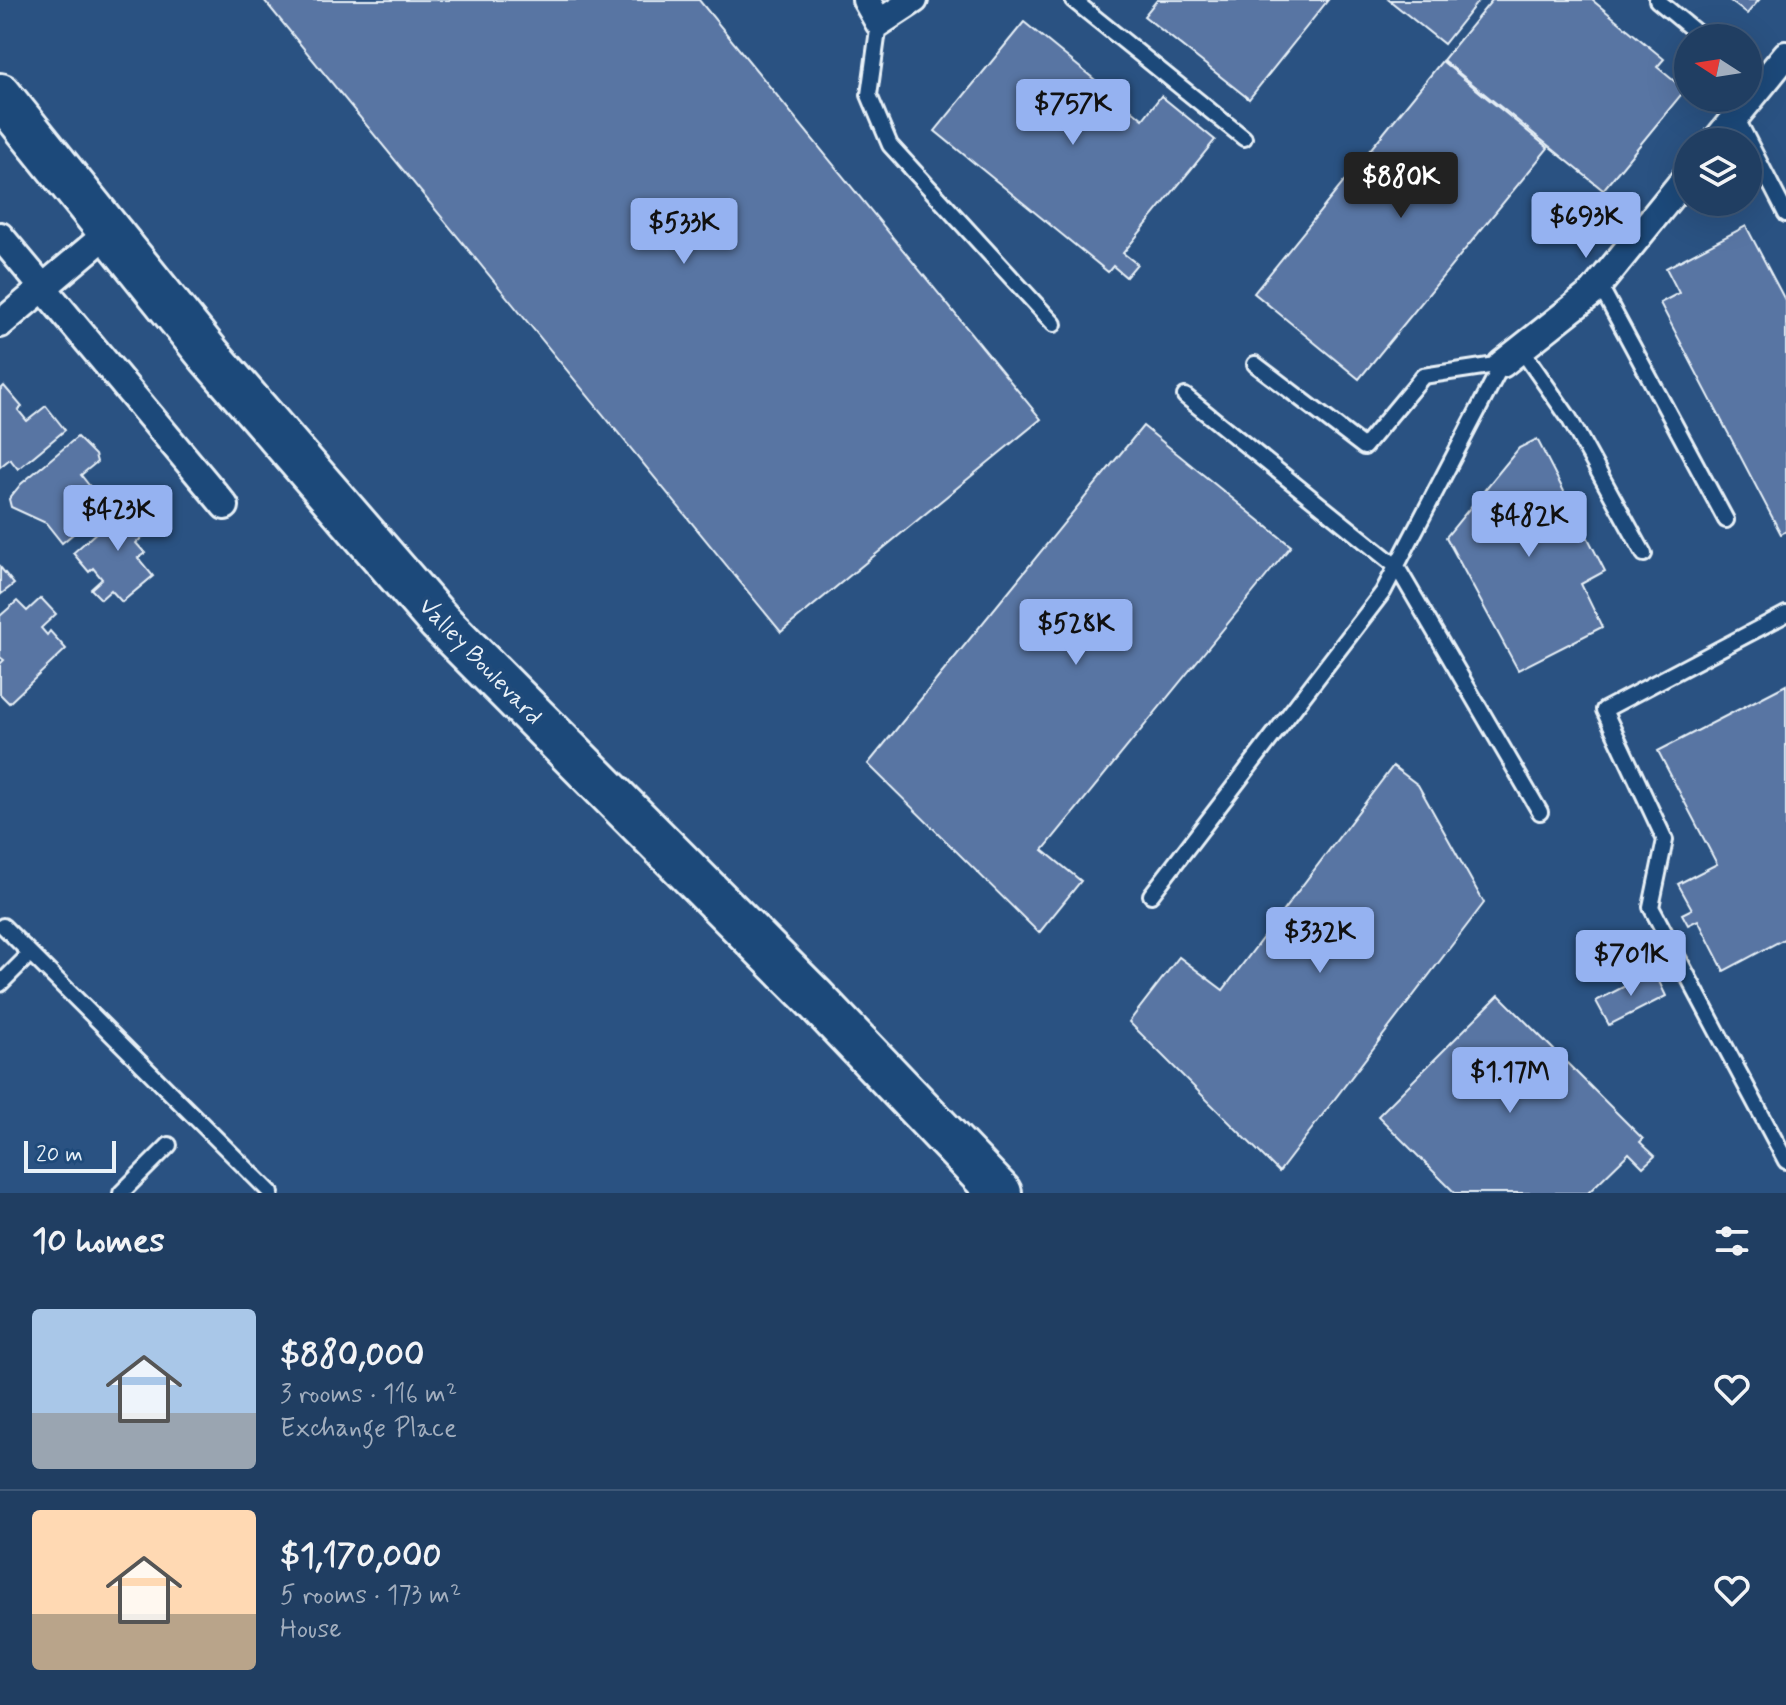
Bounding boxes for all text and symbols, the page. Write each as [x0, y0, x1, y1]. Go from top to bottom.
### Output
north arrow [1674, 24, 1762, 112]
map controls [1674, 24, 1762, 216]
pin: $757K [1017, 79, 1129, 147]
text: $757K [1034, 88, 1112, 122]
button: layers [1674, 128, 1762, 216]
pin: $880K [1345, 152, 1457, 220]
text: $880K [1362, 161, 1440, 195]
pin: $693K [1530, 192, 1642, 260]
pin: $533K [628, 198, 740, 266]
text: $693K [1549, 201, 1623, 235]
text: $533K [649, 207, 719, 241]
pin: $423K [62, 485, 174, 553]
pin: $482K [1473, 491, 1585, 559]
text: $423K [81, 494, 155, 528]
text: $482K [1490, 500, 1568, 534]
street label: Valley Boulevard [411, 592, 548, 732]
pin: $528K [1020, 599, 1132, 667]
text: $528K [1037, 608, 1115, 642]
pin: $332K [1264, 907, 1376, 975]
text: $332K [1284, 916, 1356, 950]
pin: $701K [1575, 930, 1687, 998]
text: $701K [1594, 939, 1668, 973]
pin: $1.17M [1445, 1047, 1575, 1115]
text: $1.17M [1470, 1056, 1550, 1090]
scale bar [24, 1137, 116, 1173]
text: 20 m [36, 1141, 83, 1169]
text: 10 homes [32, 1219, 165, 1264]
icon: filters [1710, 1219, 1754, 1263]
text: $880,000 [280, 1333, 425, 1378]
icon: home [96, 1341, 192, 1437]
icon: heart [1710, 1367, 1754, 1411]
text: 3 rooms · 116 m² [280, 1378, 457, 1412]
text: Exchange Place [280, 1412, 457, 1446]
text: $1,170,000 [280, 1534, 441, 1579]
icon: home [96, 1542, 192, 1638]
icon: heart [1710, 1568, 1754, 1612]
text: 5 rooms · 173 m² [280, 1579, 461, 1613]
text: House [280, 1613, 341, 1647]

